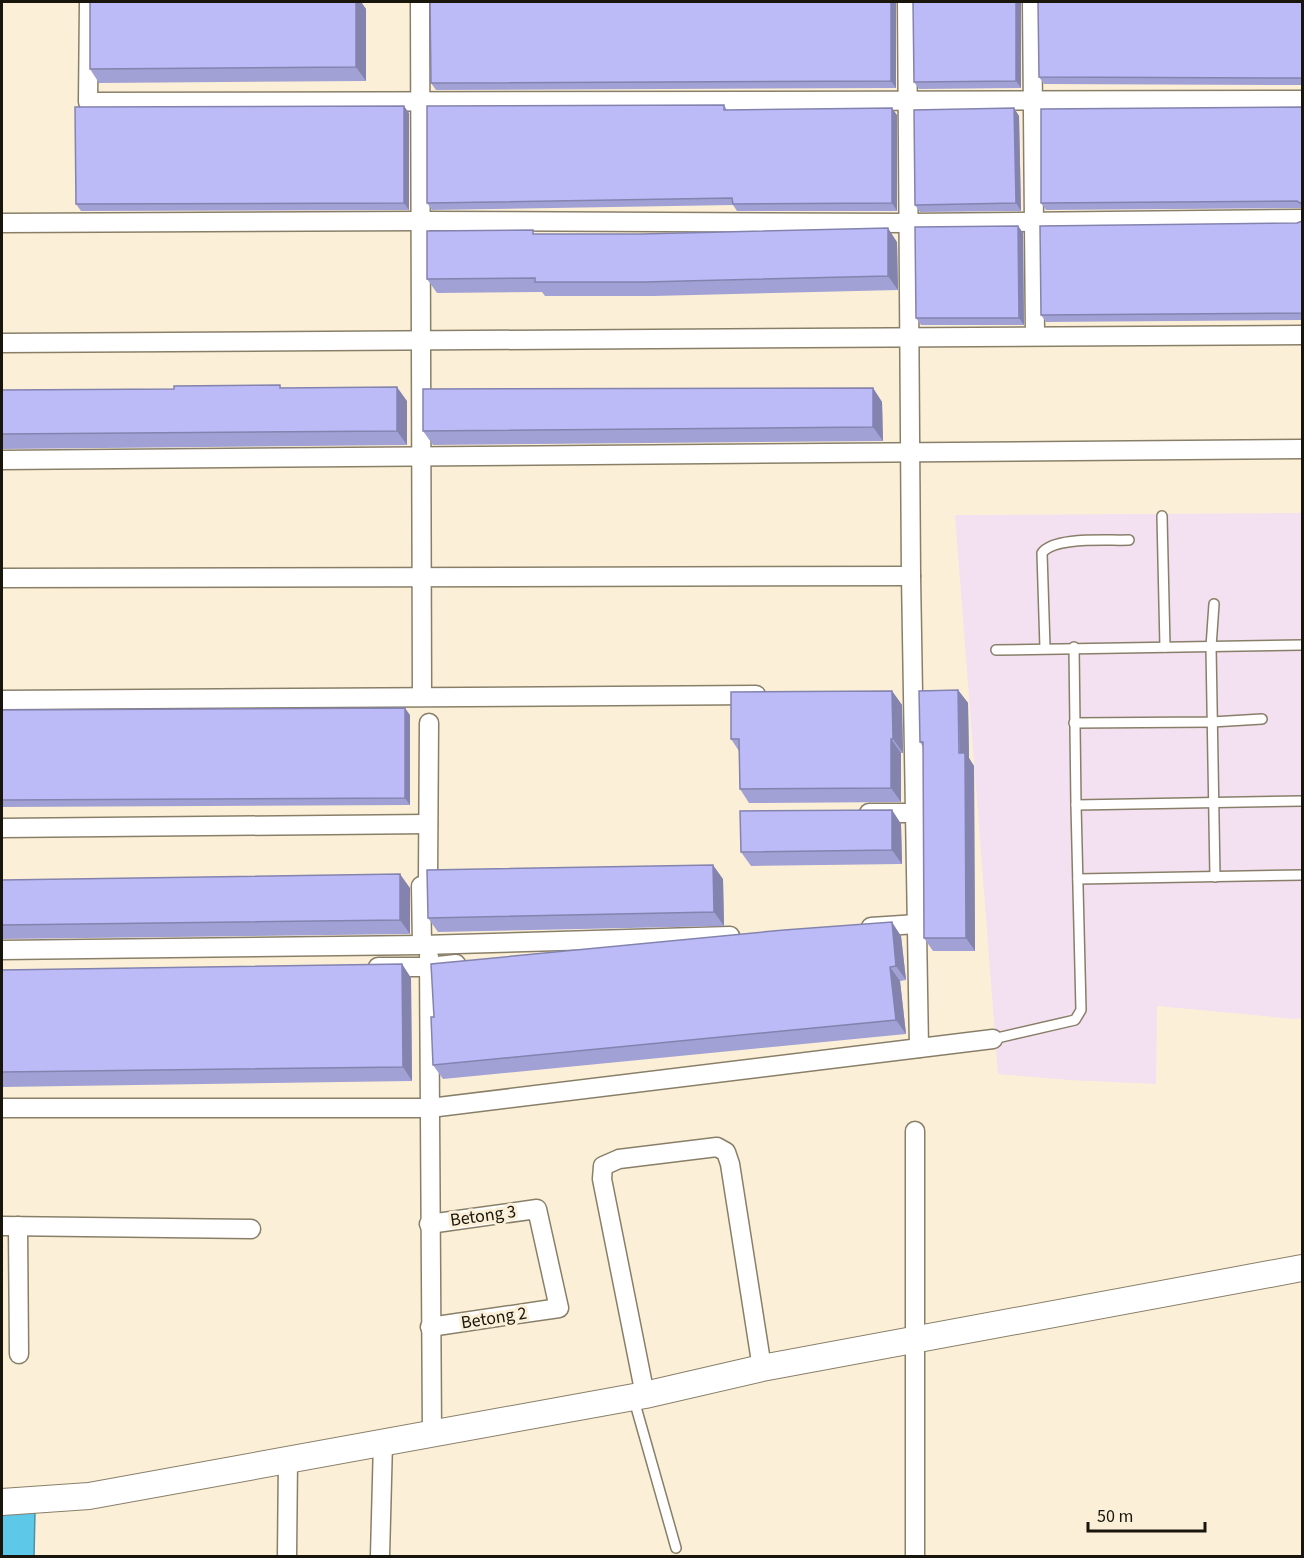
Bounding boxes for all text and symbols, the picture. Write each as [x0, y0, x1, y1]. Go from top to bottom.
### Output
street label: Betong 3 [448, 1199, 518, 1233]
street label: Betong 2 [459, 1300, 529, 1336]
scale bar [1088, 1495, 1205, 1533]
text: 50 m [1097, 1504, 1133, 1529]

